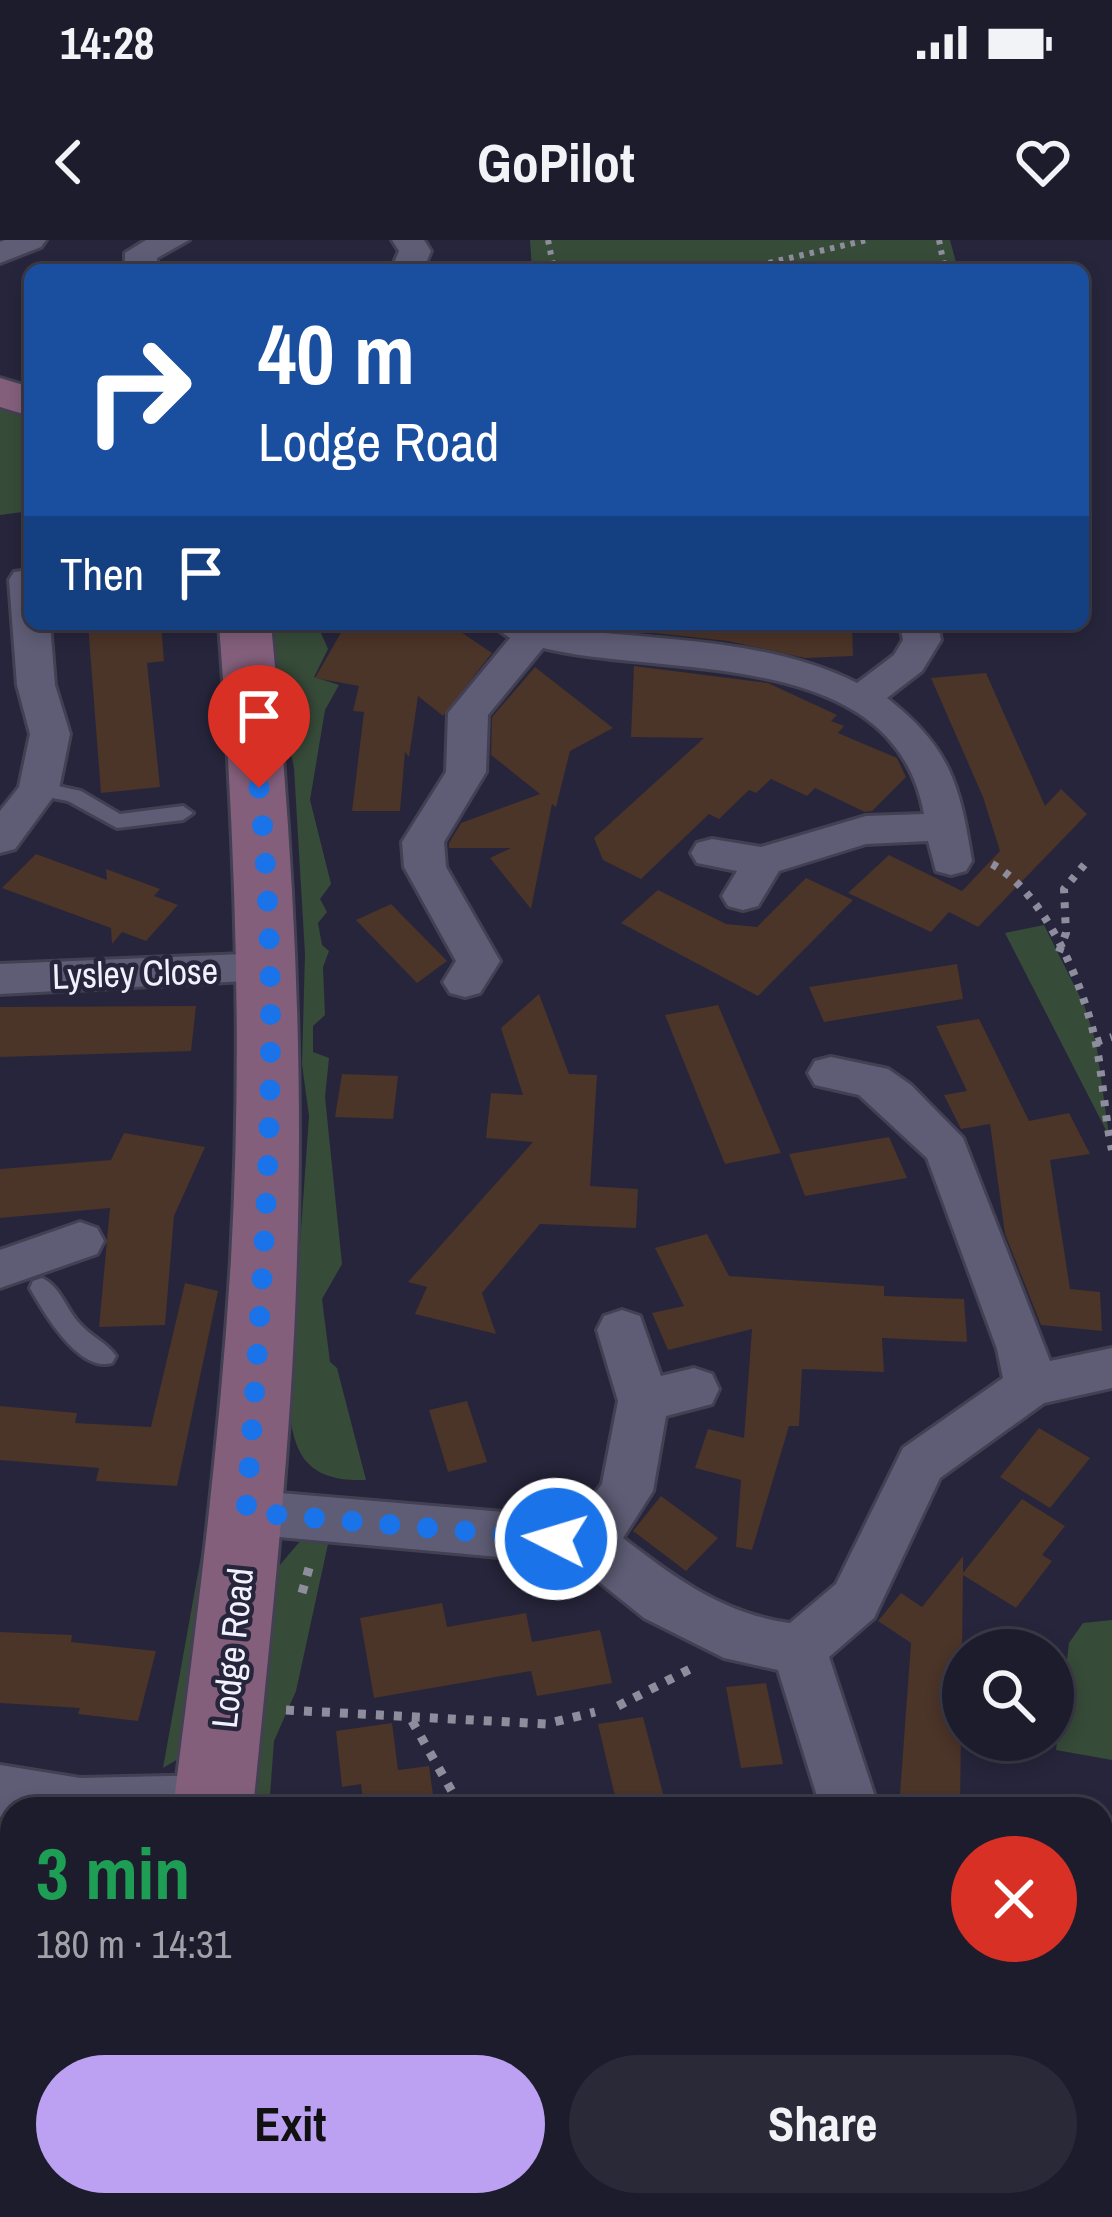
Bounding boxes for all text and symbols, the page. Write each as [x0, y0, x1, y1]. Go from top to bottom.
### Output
text: 14:28 [60, 12, 154, 73]
text: GoPilot [477, 126, 635, 199]
icon: back [36, 129, 102, 195]
icon: heart [1010, 129, 1076, 195]
text: 40 m [258, 297, 415, 410]
icon: right [60, 312, 216, 468]
text: Lodge Road [258, 405, 499, 478]
icon: arrive [168, 540, 234, 606]
text: Then [60, 543, 144, 604]
pin [208, 665, 310, 788]
icon: arrive [226, 683, 292, 749]
street label: Lysley Close [51, 946, 219, 1000]
position arrow [493, 1476, 619, 1602]
street label: Lodge Road [200, 1566, 264, 1730]
map controls [942, 1629, 1074, 1761]
button: search [942, 1629, 1074, 1761]
text: 3 min [36, 1824, 190, 1921]
button: close [951, 1836, 1077, 1962]
text: 180 m · 14:31 [36, 1918, 232, 1970]
button: Exit [36, 2055, 545, 2193]
button: Share [569, 2055, 1077, 2193]

